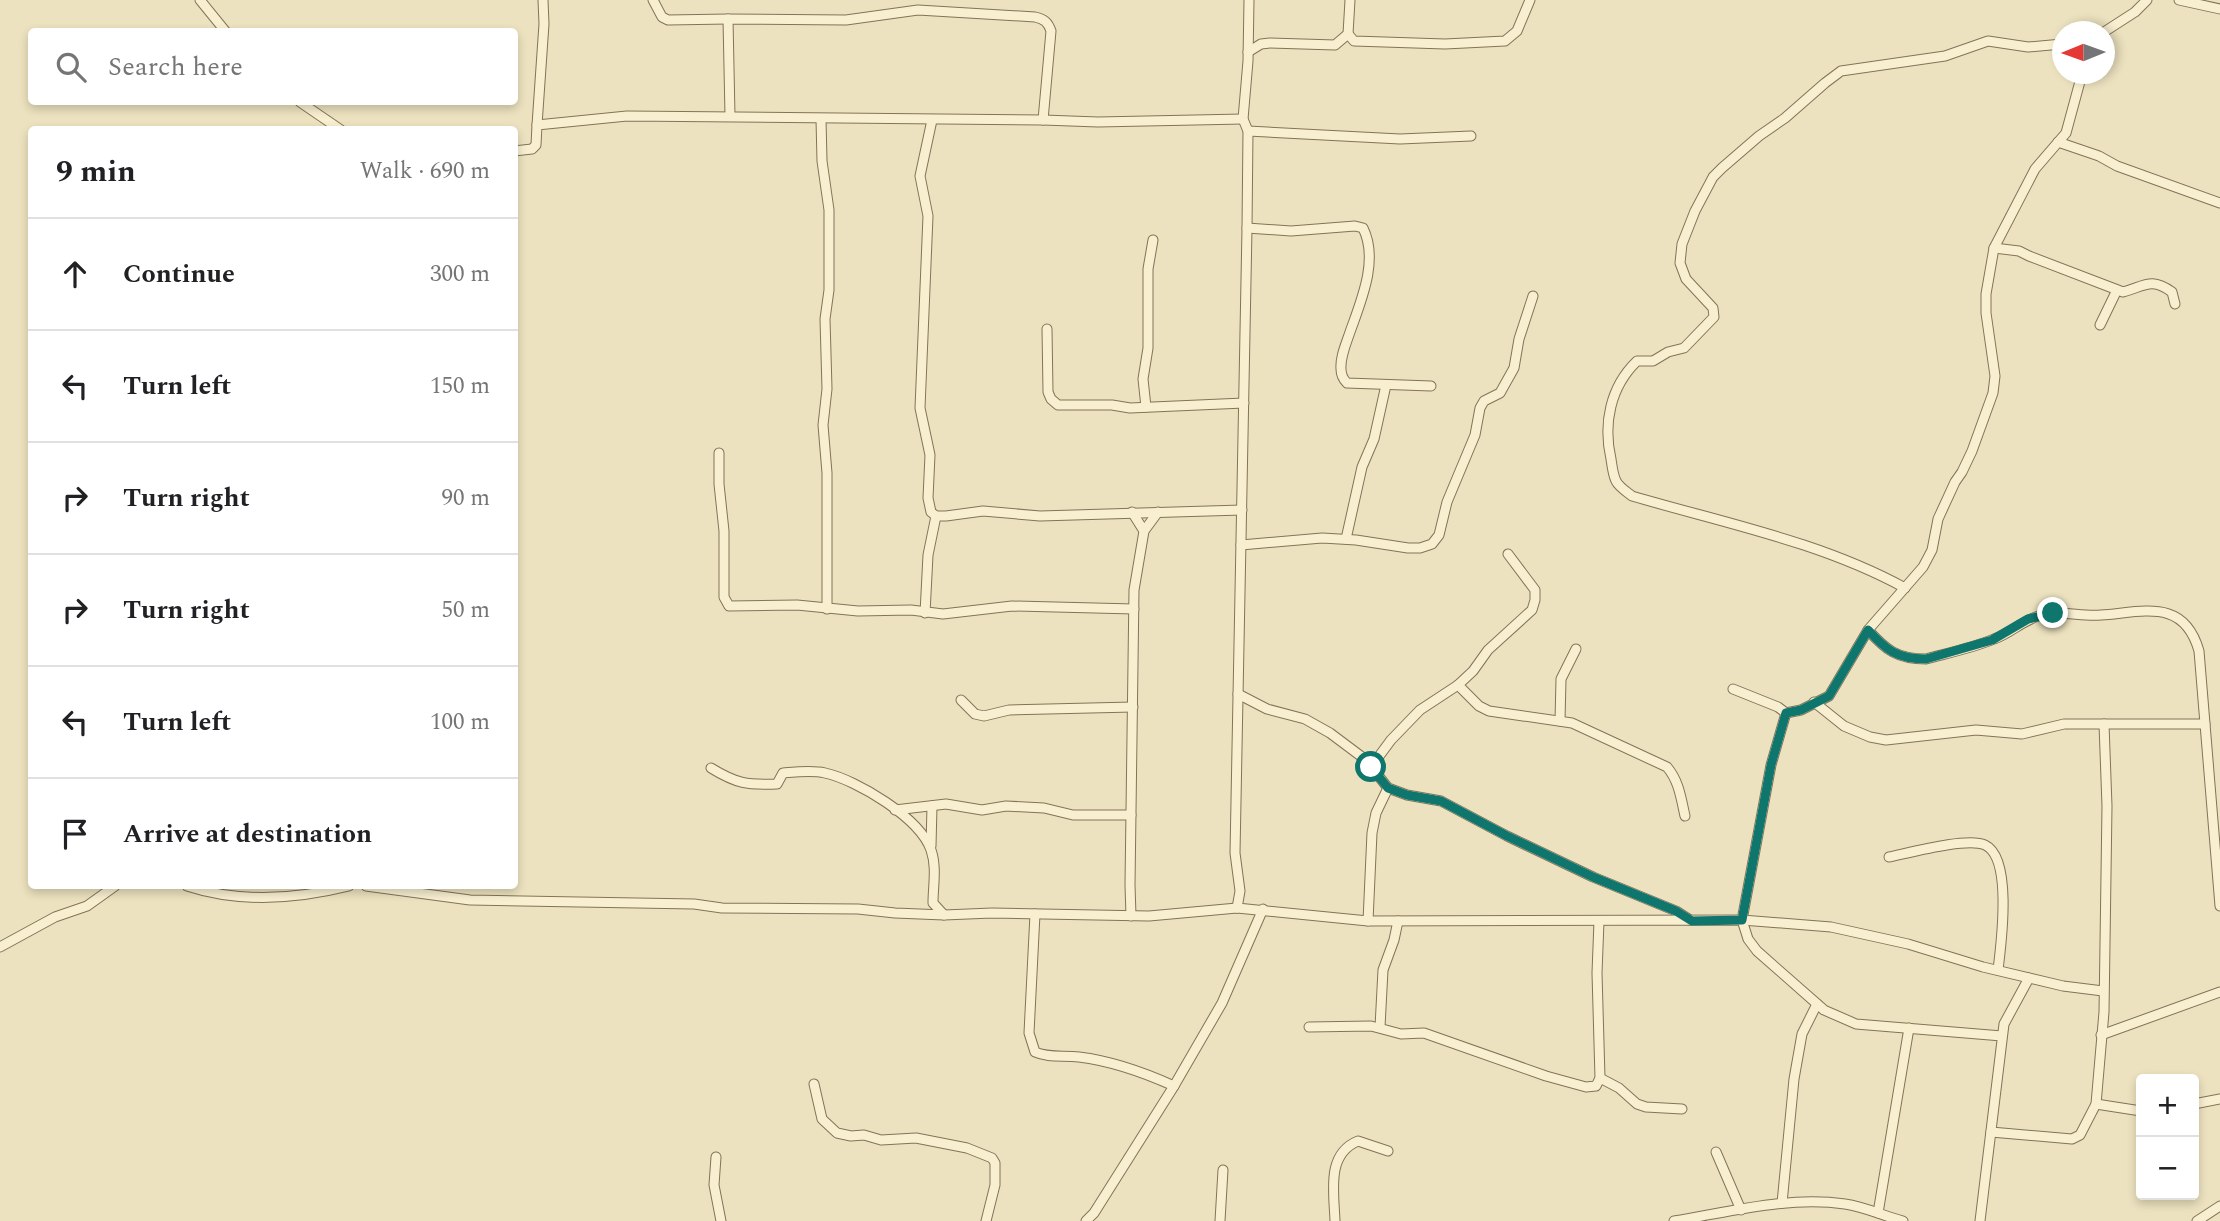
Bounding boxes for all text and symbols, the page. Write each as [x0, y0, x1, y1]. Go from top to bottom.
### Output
north arrow [2052, 21, 2115, 84]
search box [28, 28, 518, 105]
text: Search here [108, 47, 243, 87]
icon: search [52, 48, 90, 86]
text: 9 min [56, 149, 136, 195]
text: Walk · 690 m [360, 154, 490, 189]
text: Continue [123, 254, 235, 294]
icon: ahead [56, 255, 94, 293]
text: 300 m [430, 257, 490, 292]
text: Turn left [123, 366, 231, 406]
icon: left [56, 367, 94, 405]
text: 150 m [430, 369, 490, 404]
text: Turn right [123, 478, 250, 518]
icon: right [56, 479, 94, 517]
text: 90 m [441, 481, 490, 516]
text: Turn right [123, 590, 250, 630]
icon: right [56, 591, 94, 629]
text: 50 m [441, 593, 490, 628]
route end [2037, 597, 2068, 628]
text: Turn left [123, 702, 231, 742]
icon: left [56, 703, 94, 741]
text: 100 m [430, 705, 490, 740]
route start [1355, 751, 1386, 782]
text: Arrive at destination [123, 814, 372, 854]
icon: arrive [56, 815, 94, 853]
map controls [2136, 1074, 2199, 1200]
button: + [2136, 1074, 2199, 1137]
button: − [2136, 1137, 2199, 1200]

